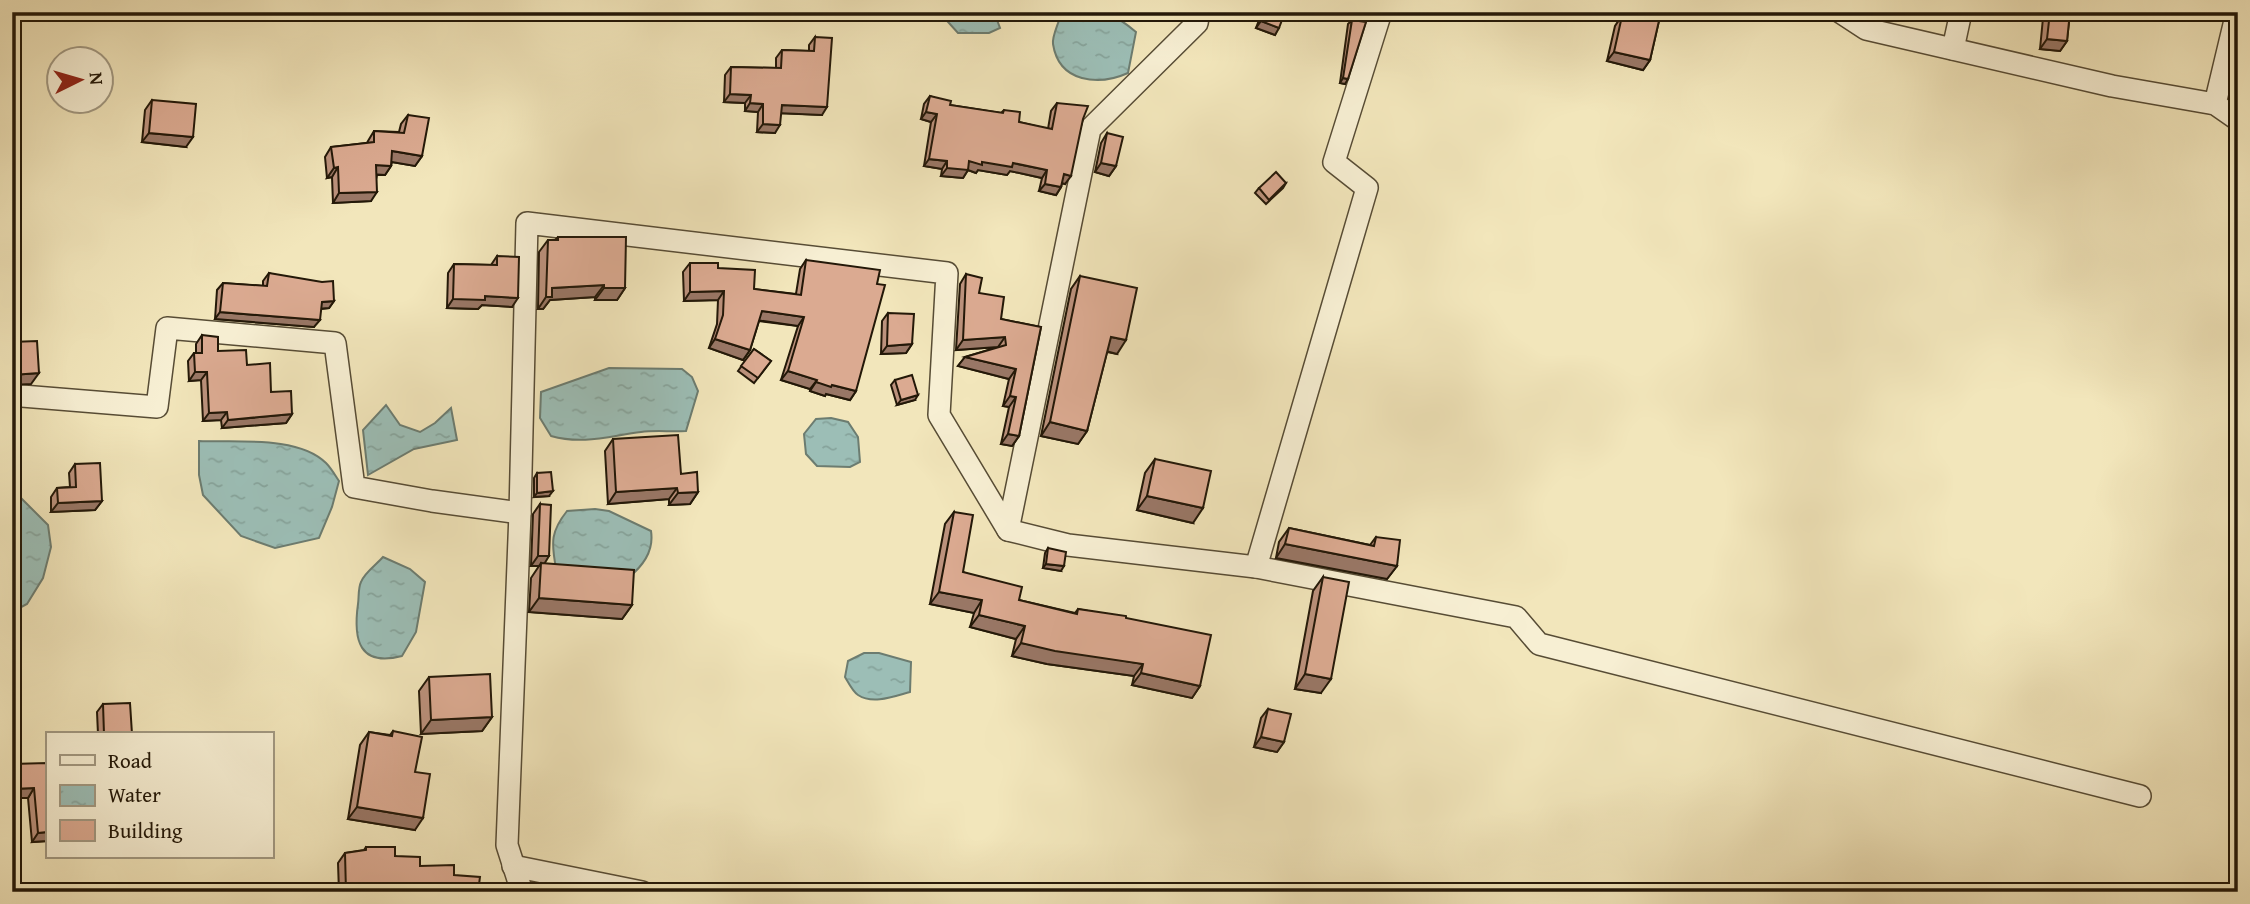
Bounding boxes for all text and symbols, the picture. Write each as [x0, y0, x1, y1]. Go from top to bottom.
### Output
north arrow [46, 46, 116, 116]
text: N [82, 71, 111, 86]
legend [46, 732, 273, 858]
text: Road [108, 745, 153, 776]
text: Water [108, 779, 161, 810]
text: Building [108, 815, 183, 846]

